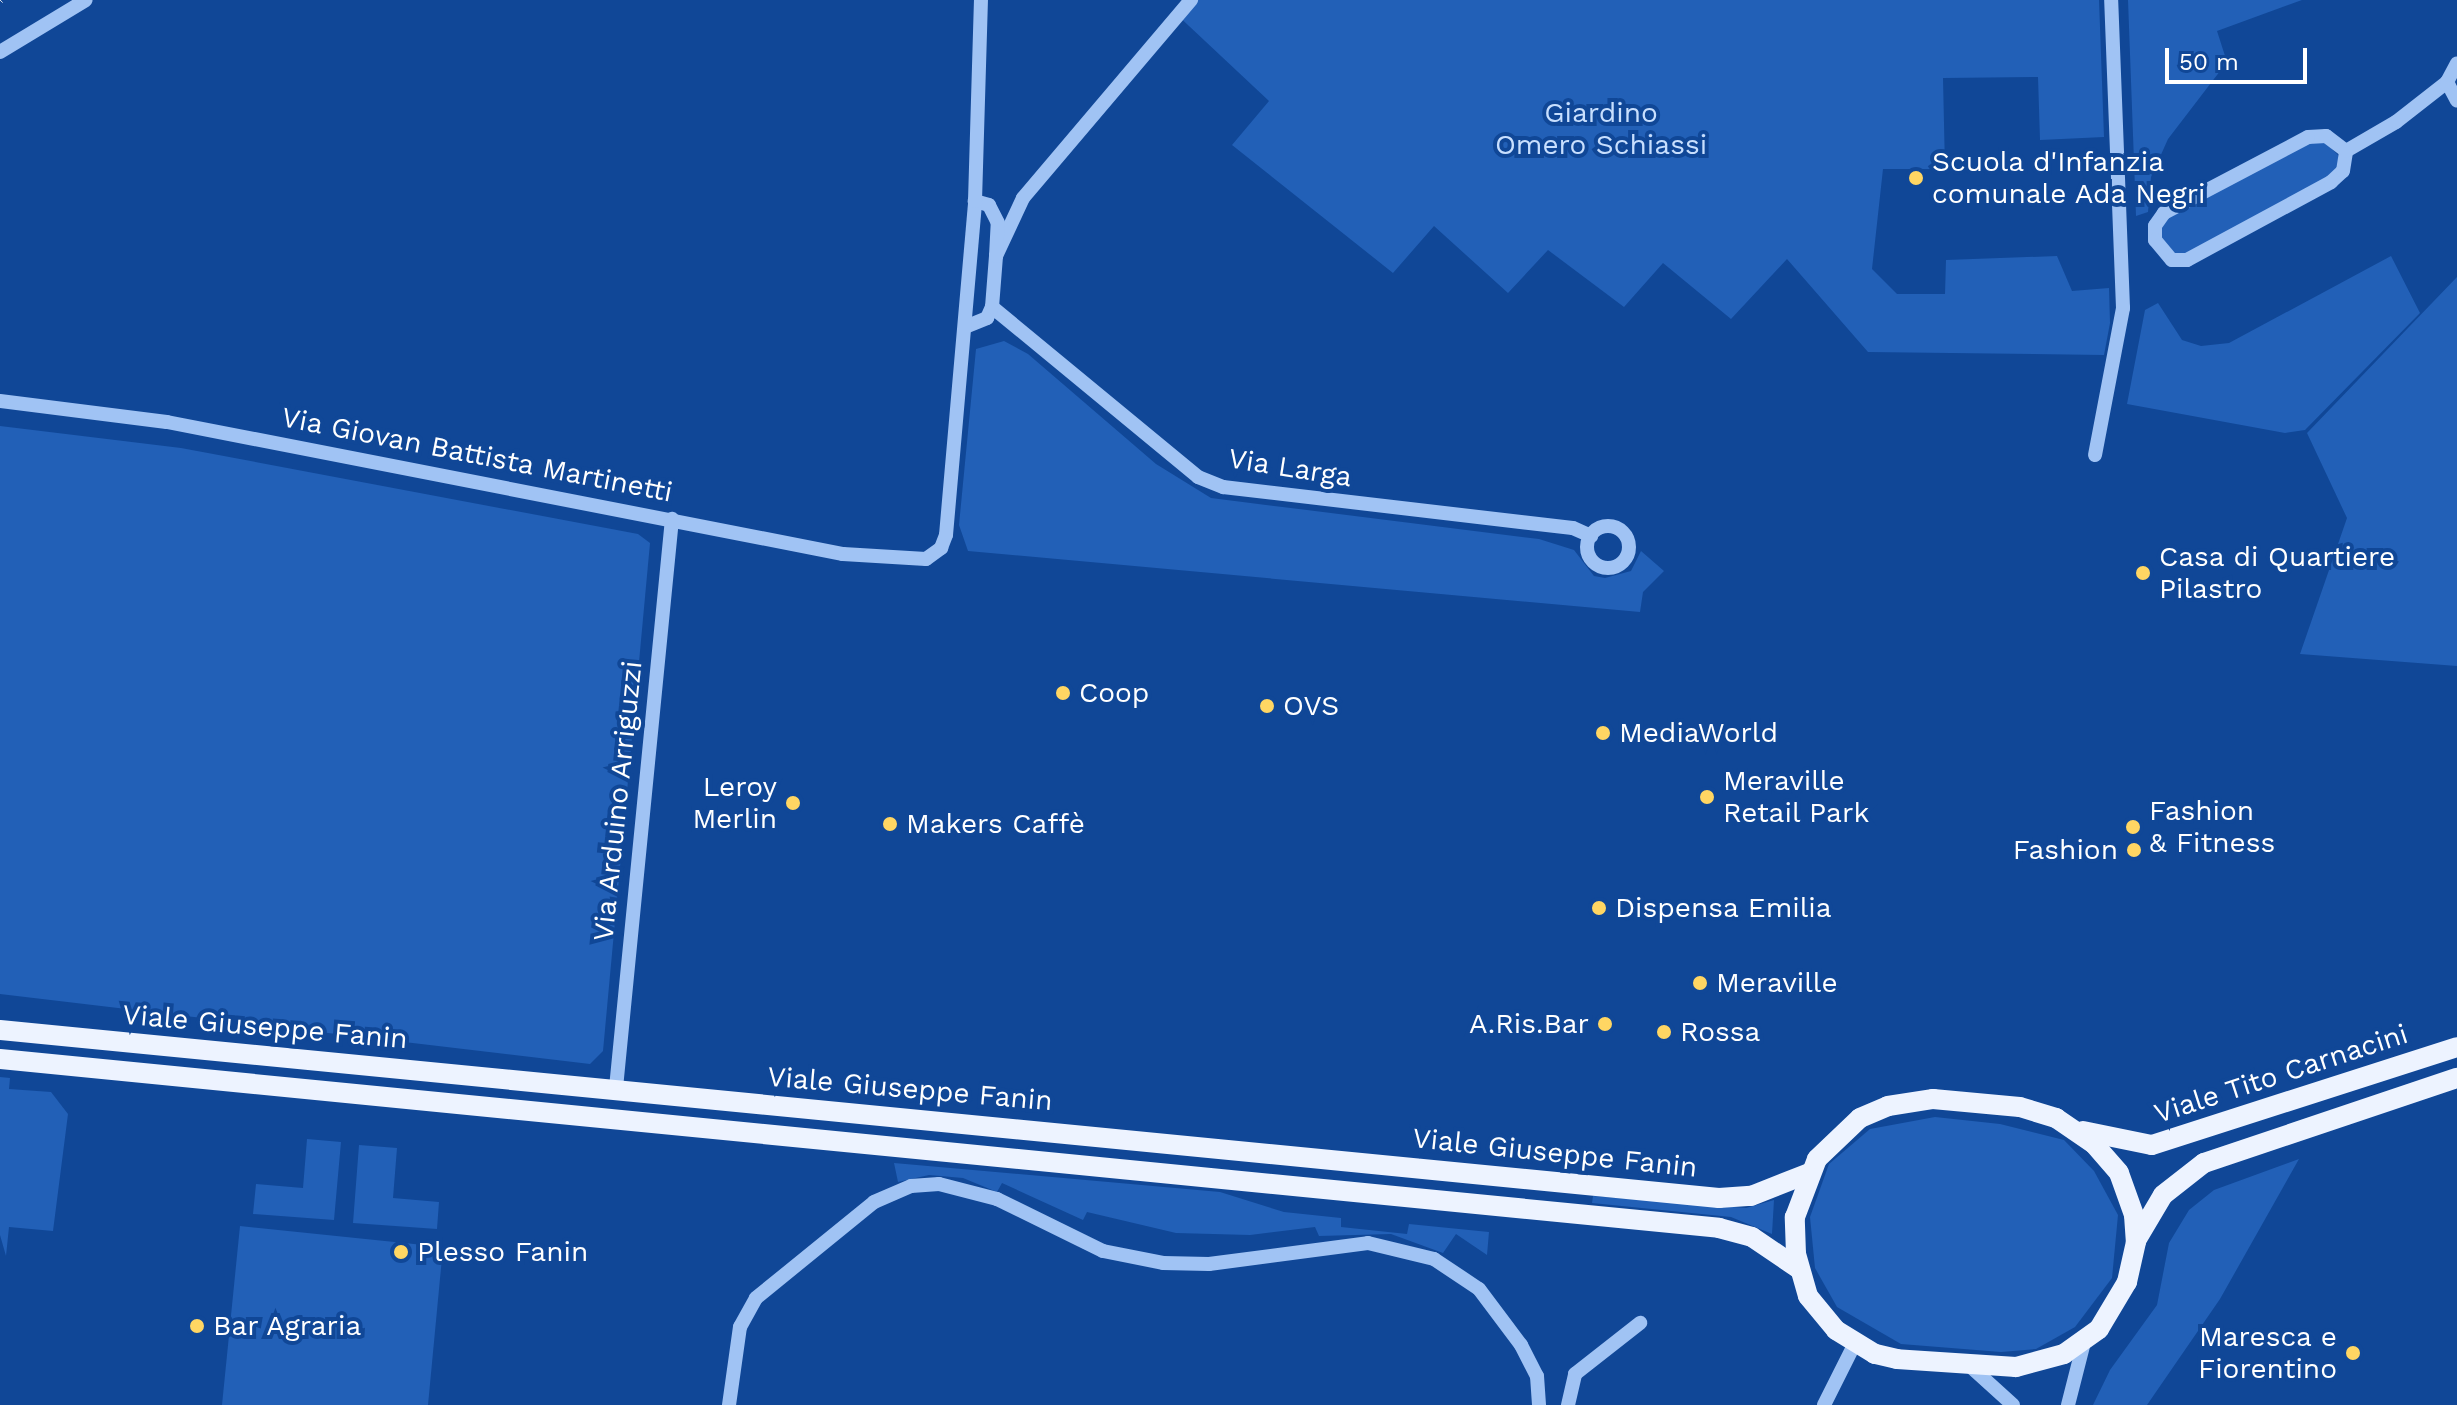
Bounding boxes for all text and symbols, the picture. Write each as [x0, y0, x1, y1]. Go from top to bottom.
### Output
scale bar [2169, 32, 2311, 82]
text: 50 m [2179, 48, 2239, 76]
park label: Giardino Omero Schiassi [1495, 96, 1707, 162]
place label: Scuola d'Infanzia comunale Ada Negri [1932, 145, 2207, 211]
marker: Scuola d'Infanzia comunale Ada Negri [1907, 169, 1925, 187]
street label: Via Giovan Battista Martinetti [278, 400, 676, 510]
street label: Via Larga [1226, 442, 1354, 494]
place label: Casa di Quartiere Pilastro [2159, 540, 2396, 606]
marker: Casa di Quartiere Pilastro [2134, 564, 2152, 582]
street label: Via Arduino Arriguzzi [586, 658, 650, 944]
place label: Coop [1079, 676, 1149, 710]
marker: Coop [1054, 684, 1072, 702]
place label: OVS [1283, 689, 1339, 723]
marker: OVS [1258, 697, 1276, 715]
place label: MediaWorld [1619, 716, 1778, 750]
marker: MediaWorld [1594, 724, 1612, 742]
place label: Meraville Retail Park [1723, 764, 1870, 830]
place label: Leroy Merlin [692, 770, 777, 836]
marker: Meraville Retail Park [1698, 788, 1716, 806]
marker: Leroy Merlin [784, 794, 802, 812]
place label: Fashion & Fitness [2149, 794, 2275, 860]
place label: Makers Caffè [906, 807, 1085, 841]
marker: Makers Caffè [881, 815, 899, 833]
marker: Fashion & Fitness [2124, 818, 2142, 836]
place label: Fashion [2013, 833, 2118, 867]
marker: Fashion [2125, 841, 2143, 859]
place label: Dispensa Emilia [1615, 891, 1832, 925]
marker: Dispensa Emilia [1590, 899, 1608, 917]
place label: Meraville [1716, 966, 1838, 1000]
marker: Meraville [1691, 974, 1709, 992]
street label: Viale Giuseppe Fanin [121, 998, 409, 1056]
place label: A.Ris.Bar [1469, 1007, 1589, 1041]
marker: A.Ris.Bar [1596, 1015, 1614, 1033]
place label: Rossa [1680, 1015, 1760, 1049]
street label: Viale Tito Carnacini [2150, 1017, 2412, 1131]
marker: Rossa [1655, 1023, 1673, 1041]
street label: Viale Giuseppe Fanin [766, 1060, 1054, 1118]
street label: Viale Giuseppe Fanin [1411, 1121, 1699, 1185]
place label: Plesso Fanin [417, 1235, 588, 1269]
marker: Plesso Fanin [392, 1243, 410, 1261]
place label: Bar Agraria [213, 1309, 363, 1343]
marker: Bar Agraria [188, 1317, 206, 1335]
place label: Maresca e Fiorentino [2198, 1320, 2337, 1386]
marker: Maresca e Fiorentino [2344, 1344, 2362, 1362]

